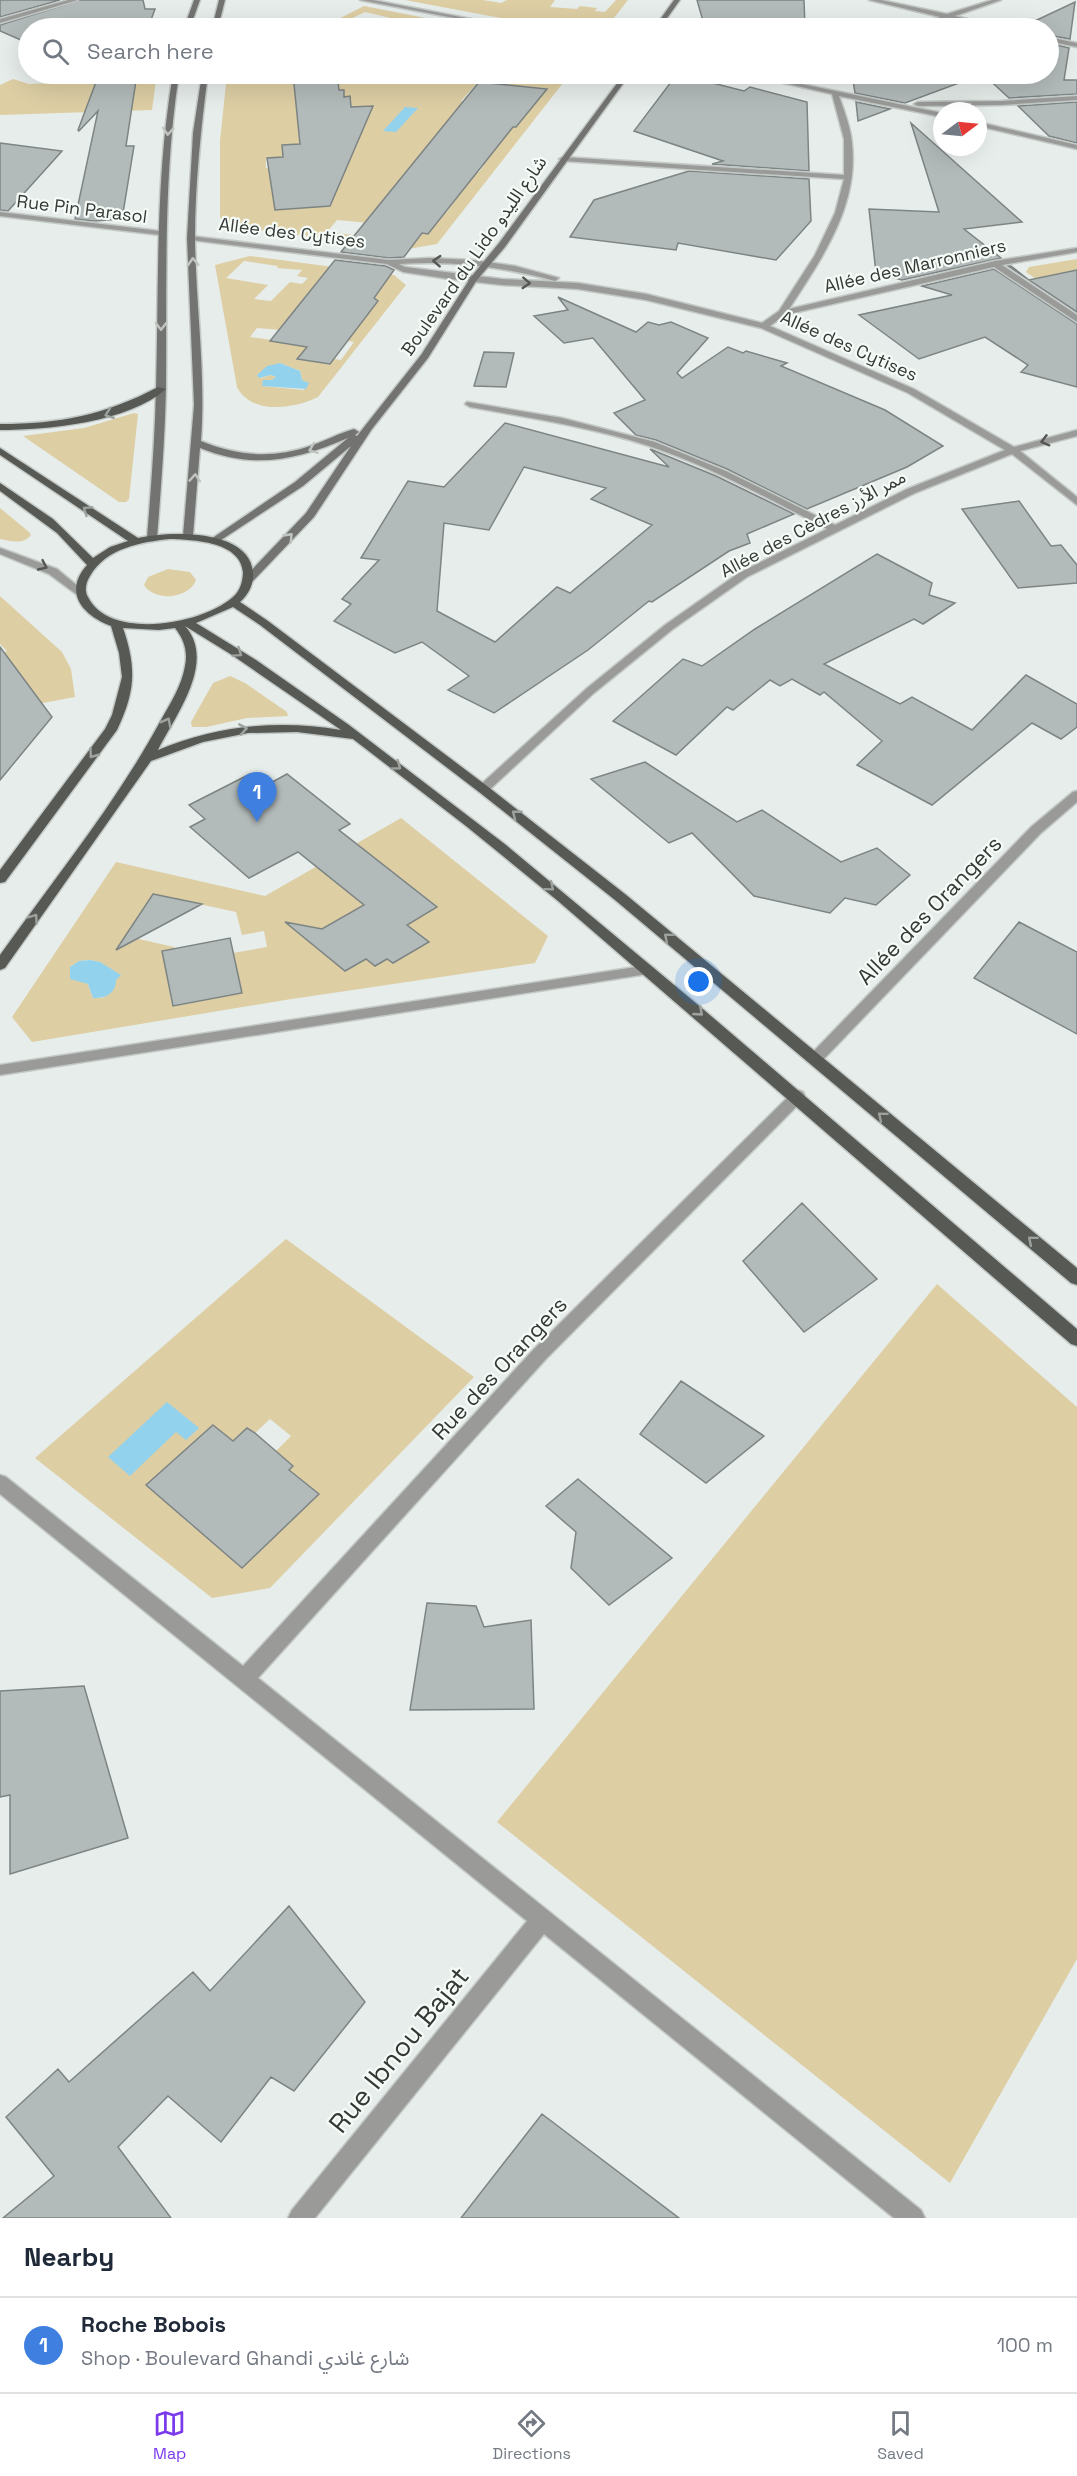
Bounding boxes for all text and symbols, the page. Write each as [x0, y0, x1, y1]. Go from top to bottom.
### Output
search box [18, 18, 1059, 84]
icon: search [39, 35, 72, 68]
text: Search here [87, 37, 214, 65]
north arrow [933, 102, 987, 156]
one-way arrow [162, 127, 175, 136]
street label: Boulevard du Lido شارع الليدو [396, 151, 554, 362]
street label: Rue Pin Parasol [16, 189, 149, 228]
street label: Allée des Cytises [218, 212, 367, 253]
street label: Allée des Marronniers [822, 233, 1008, 298]
one-way arrow [433, 255, 442, 268]
one-way arrow [186, 257, 199, 266]
one-way arrow [522, 277, 531, 290]
street label: Allée des Cytises [777, 305, 921, 386]
one-way arrow [155, 322, 167, 331]
one-way arrow [104, 407, 115, 420]
one-way arrow [1040, 434, 1050, 447]
one-way arrow [309, 441, 319, 454]
street label: Allée des Cèdres ممر الأرز [716, 465, 910, 582]
one-way arrow [188, 474, 201, 483]
one-way arrow [82, 506, 93, 517]
one-way arrow [281, 534, 292, 545]
one-way arrow [37, 558, 48, 570]
one-way arrow [232, 646, 243, 657]
one-way arrow [159, 717, 171, 728]
one-way arrow [238, 723, 248, 735]
one-way arrow [89, 748, 100, 759]
one-way arrow [391, 759, 402, 770]
pin: 1 [238, 772, 276, 822]
one-way arrow [512, 811, 523, 822]
street label: Allée des Orangers [851, 830, 1007, 990]
one-way arrow [543, 880, 554, 891]
one-way arrow [27, 913, 38, 924]
one-way arrow [664, 933, 675, 944]
your location [684, 967, 713, 996]
one-way arrow [692, 1005, 703, 1016]
one-way arrow [878, 1112, 889, 1123]
one-way arrow [1028, 1237, 1039, 1248]
street label: Rue des Orangers [425, 1290, 573, 1446]
street label: Rue Ibnou Bajat [321, 1959, 476, 2140]
text: Nearby [24, 2240, 114, 2274]
text: Roche Bobois [81, 2310, 226, 2338]
text: 1 [39, 2332, 48, 2358]
text: 100 m [997, 2332, 1053, 2358]
text: Shop · Boulevard Ghandi شارع غاندي [81, 2345, 409, 2371]
tab: Map [153, 2407, 186, 2464]
tab: Directions [493, 2407, 571, 2464]
tab: Saved [877, 2407, 924, 2464]

